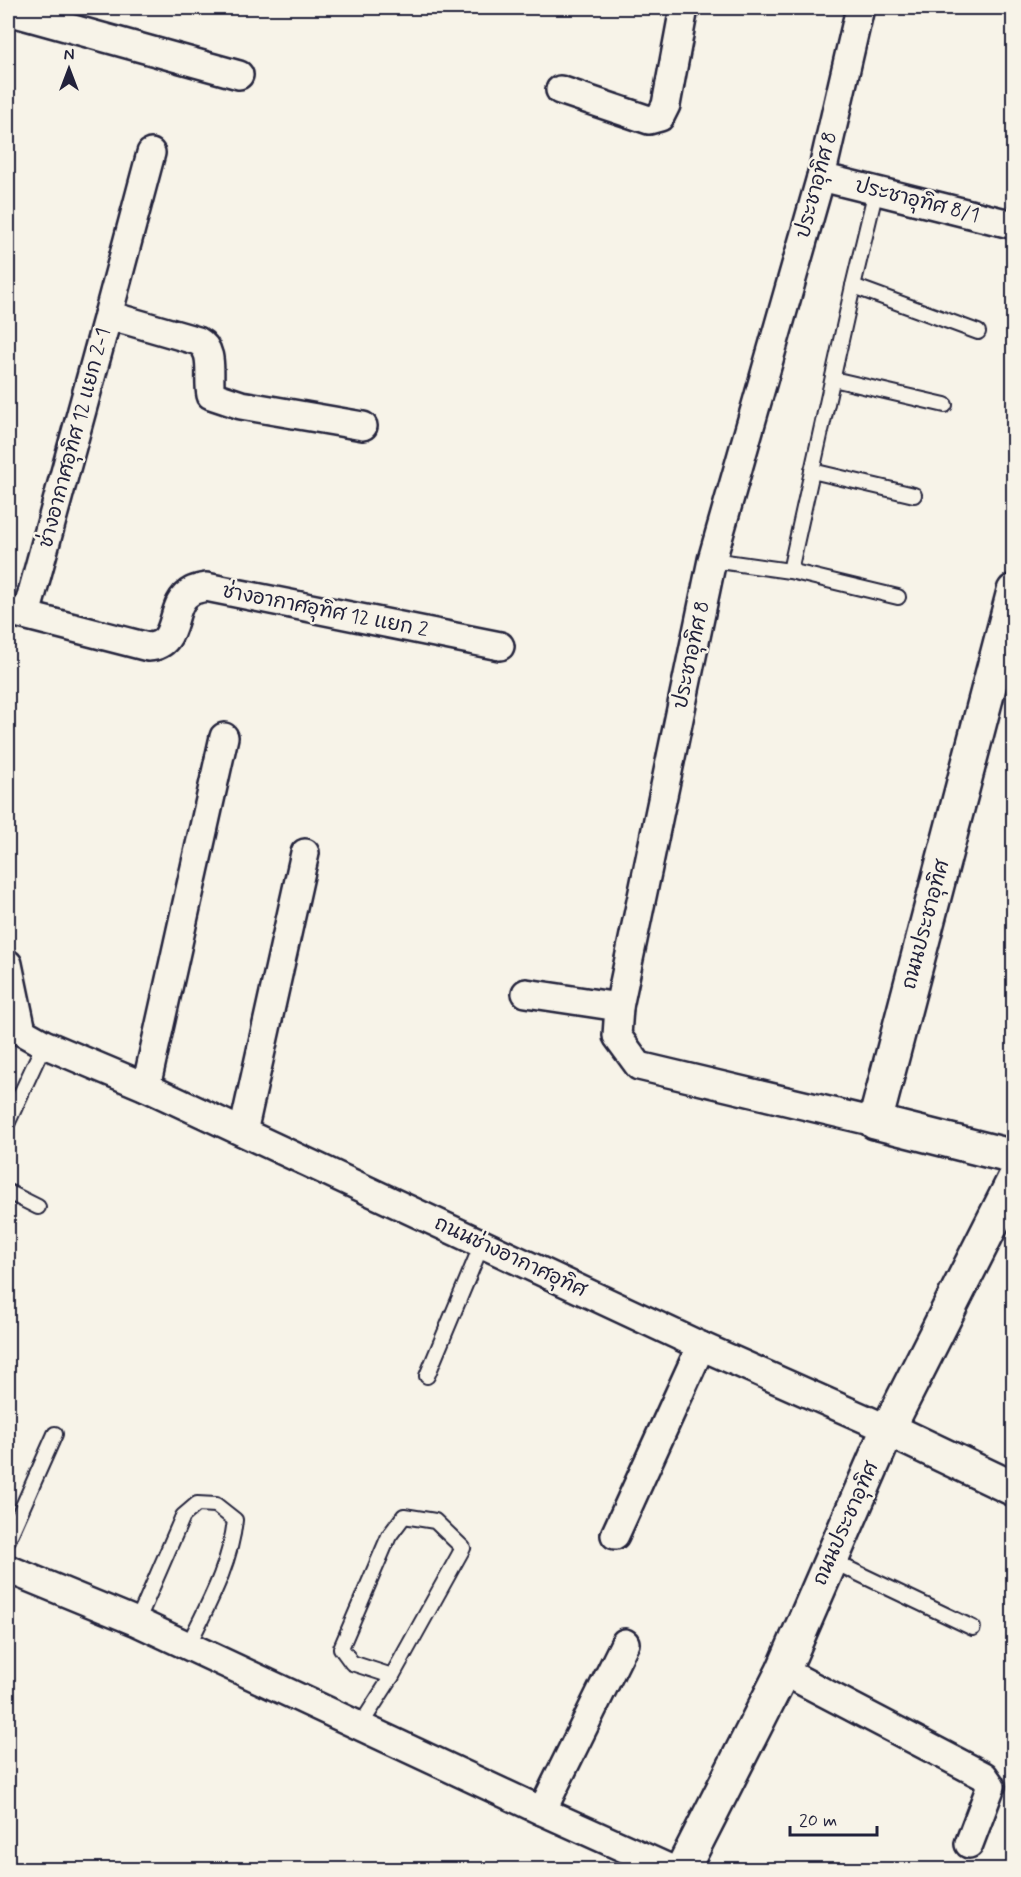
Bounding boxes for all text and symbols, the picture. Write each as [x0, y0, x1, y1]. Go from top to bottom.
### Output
north arrow [39, 39, 99, 99]
text: N [64, 45, 74, 66]
street label: ประชาอุทิศ 8 [790, 129, 845, 242]
street label: ประชาอุทิศ 8/1 [852, 173, 982, 230]
street label: ช่างอากาศอุทิศ 12 แยก 2-1 [32, 325, 118, 551]
street label: ช่างอากาศอุทิศ 12 แยก 2 [220, 577, 431, 645]
street label: ประชาอุทิศ 8 [667, 599, 718, 712]
street label: ถนนประชาอุทิศ [896, 856, 957, 993]
street label: ถนนช่างอากาศอุทิศ [429, 1209, 592, 1305]
street label: ถนนประชาอุทิศ [807, 1457, 887, 1590]
scale bar [790, 1799, 877, 1837]
text: 20 m [799, 1809, 837, 1833]

